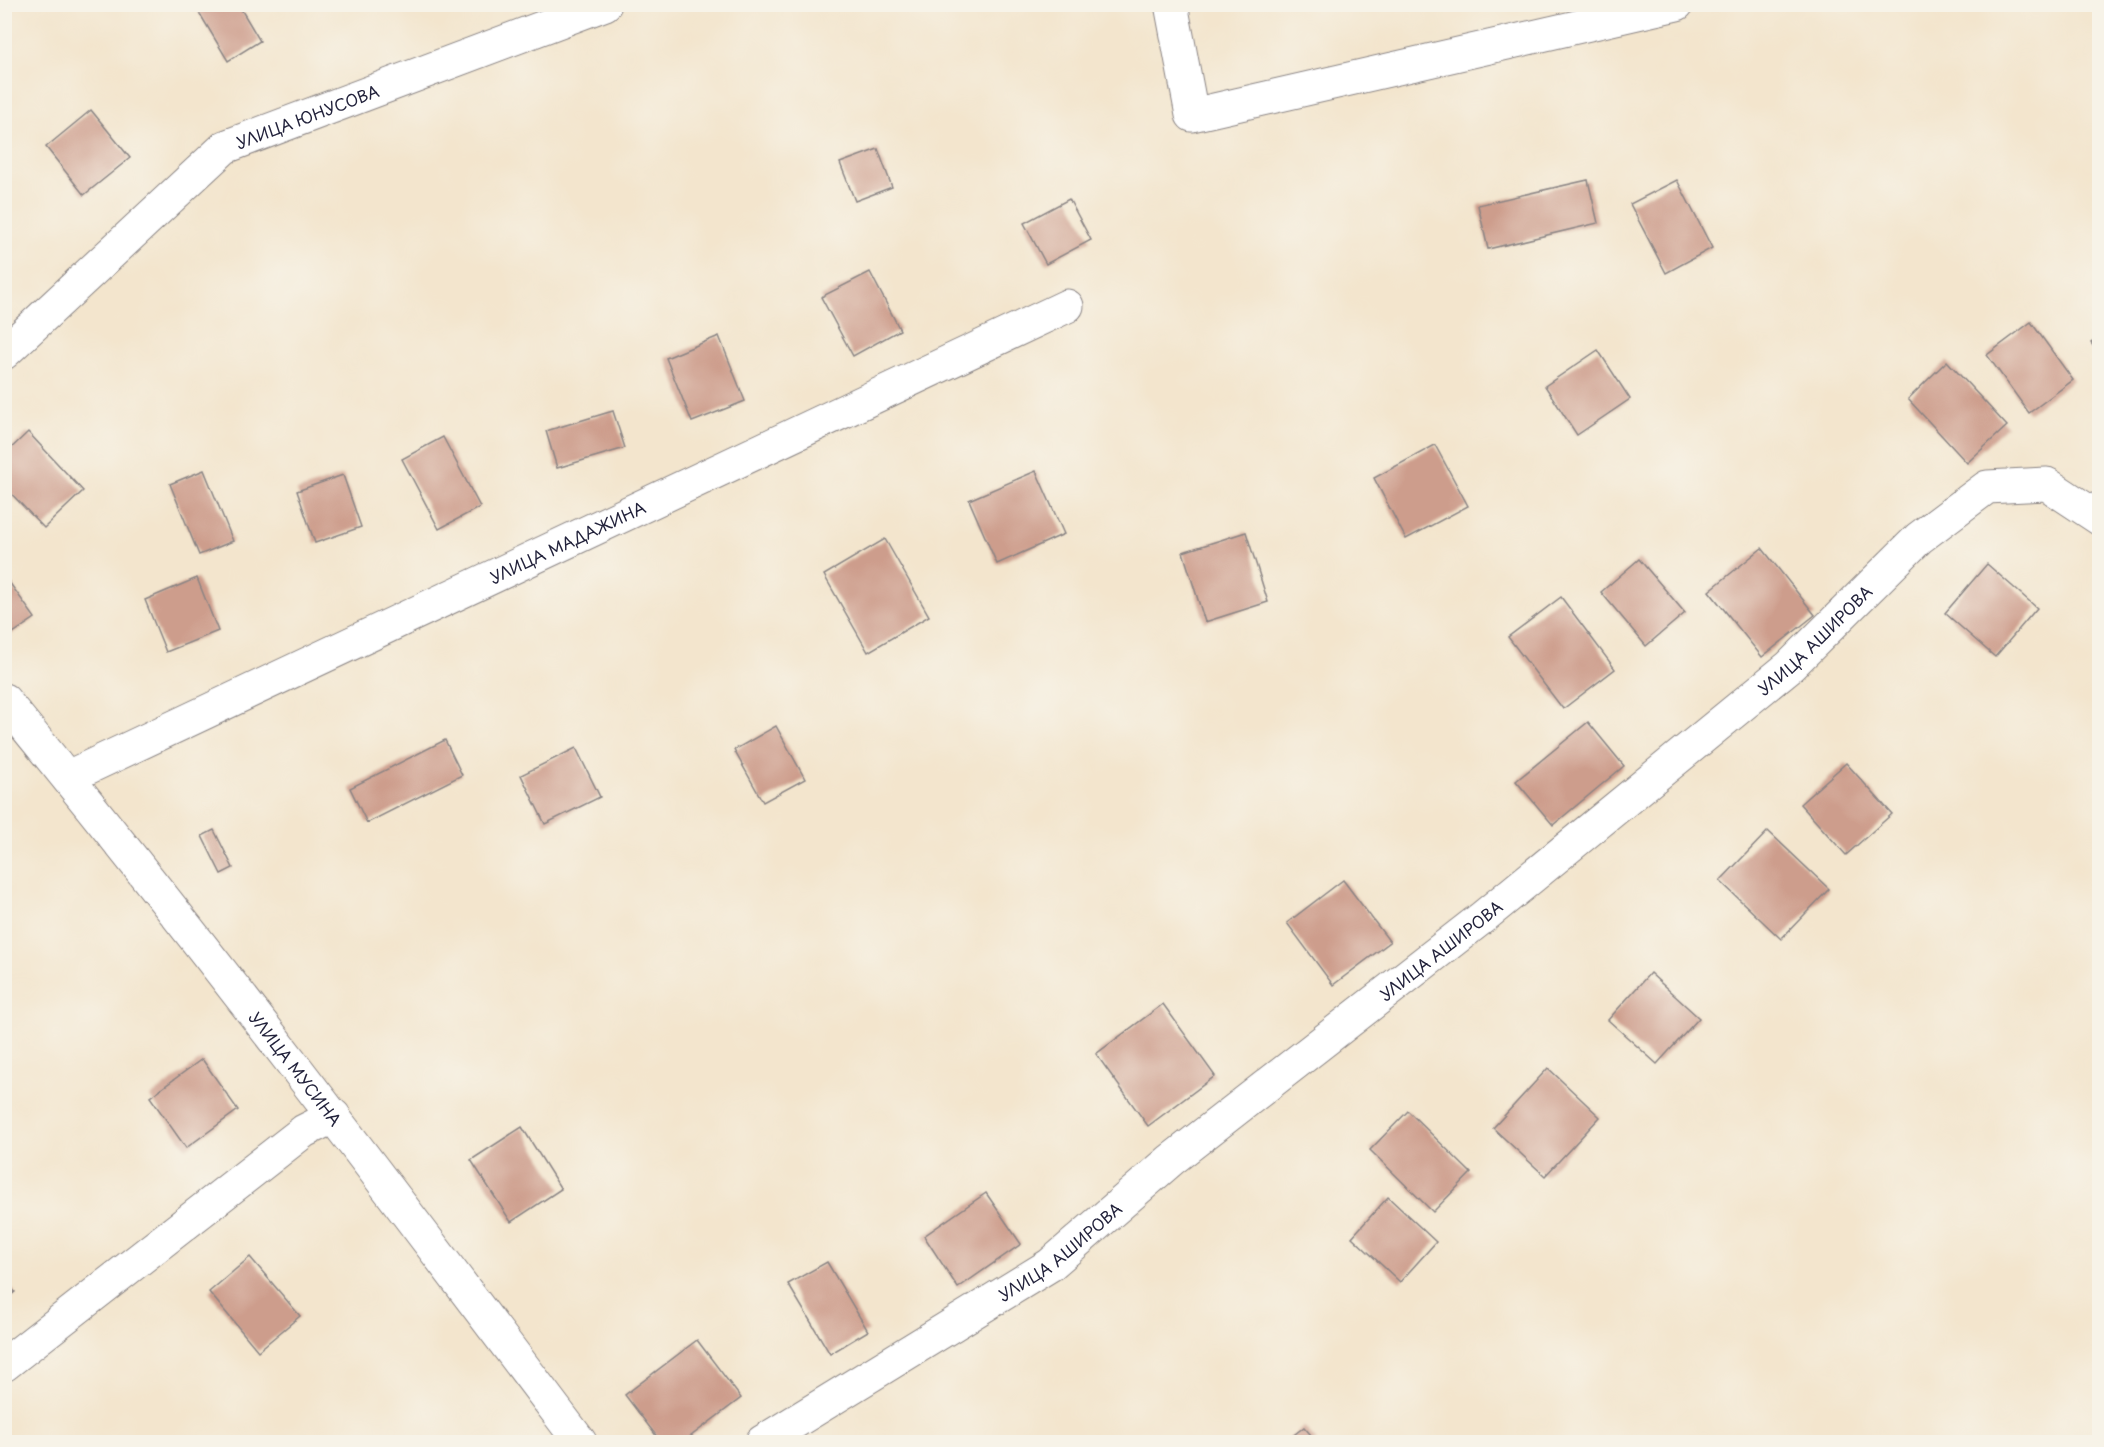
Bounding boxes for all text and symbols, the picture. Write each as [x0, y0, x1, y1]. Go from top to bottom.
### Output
street label: УЛИЦА ЮНУСОВА [232, 78, 383, 154]
street label: УЛИЦА МАДАЖИНА [485, 494, 649, 589]
street label: УЛИЦА АШИРОВА [1752, 579, 1877, 700]
street label: УЛИЦА АШИРОВА [1374, 894, 1507, 1006]
street label: УЛИЦА МУСИНА [244, 1006, 348, 1131]
street label: УЛИЦА АШИРОВА [993, 1196, 1127, 1306]

